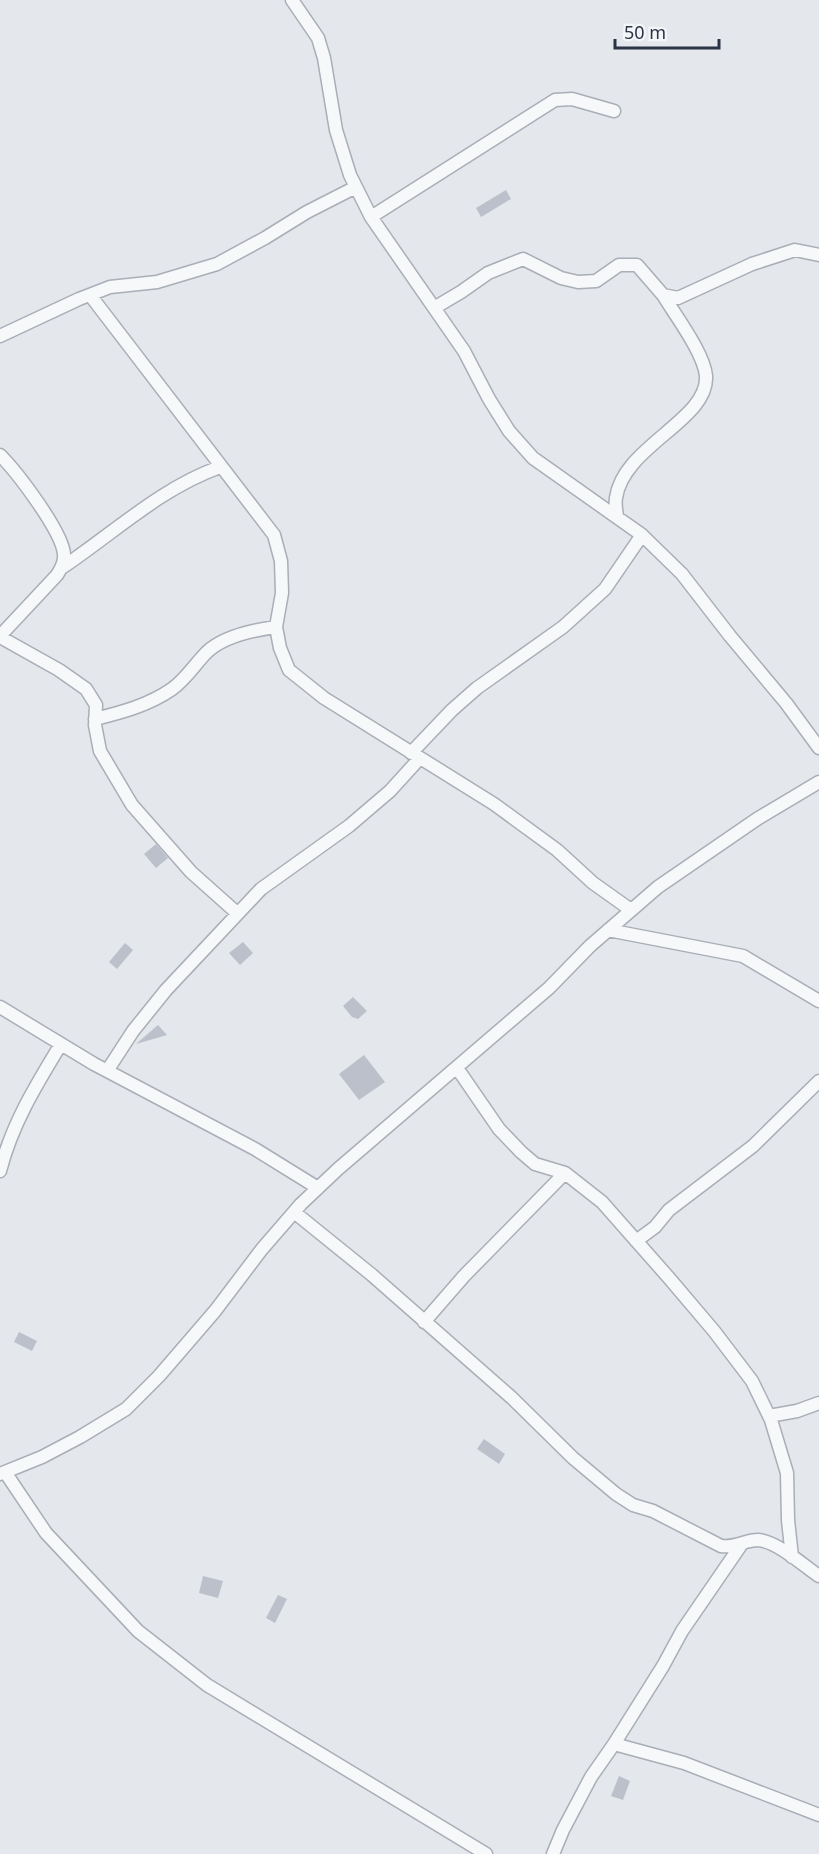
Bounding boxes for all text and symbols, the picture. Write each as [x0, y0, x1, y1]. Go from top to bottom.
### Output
scale bar [615, 12, 718, 50]
text: 50 m [624, 20, 666, 44]

